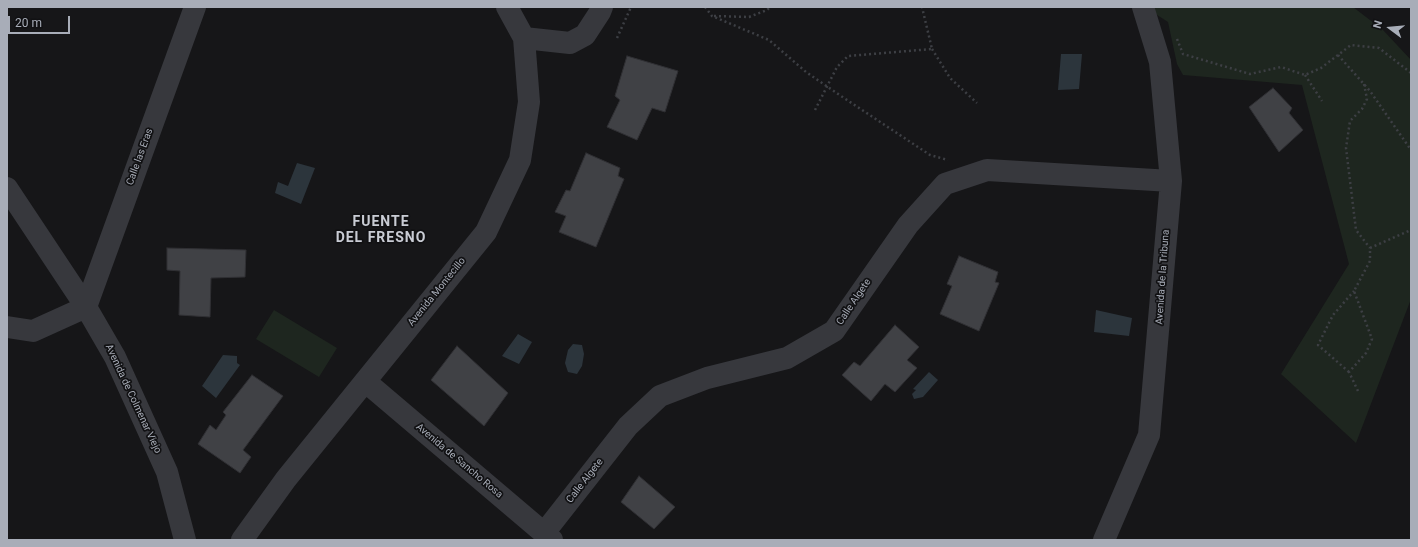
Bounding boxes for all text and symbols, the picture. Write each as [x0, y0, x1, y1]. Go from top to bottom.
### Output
scale bar [10, 8, 72, 34]
north arrow [1370, 8, 1410, 48]
text: 20 m [15, 16, 42, 30]
text: N [1371, 19, 1385, 30]
street label: Calle las Eras [124, 127, 156, 187]
district label: FUENTE DEL FRESNO [336, 214, 426, 246]
street label: Avenida de la Tribuna [1154, 229, 1172, 325]
street label: Avenida Montecillo [406, 255, 468, 329]
street label: Calle Algete [834, 277, 874, 327]
street label: Avenida de Colmenar Viejo [102, 343, 164, 455]
street label: Avenida de Sancho Rosa [413, 421, 505, 501]
street label: Calle Algete [564, 456, 606, 506]

